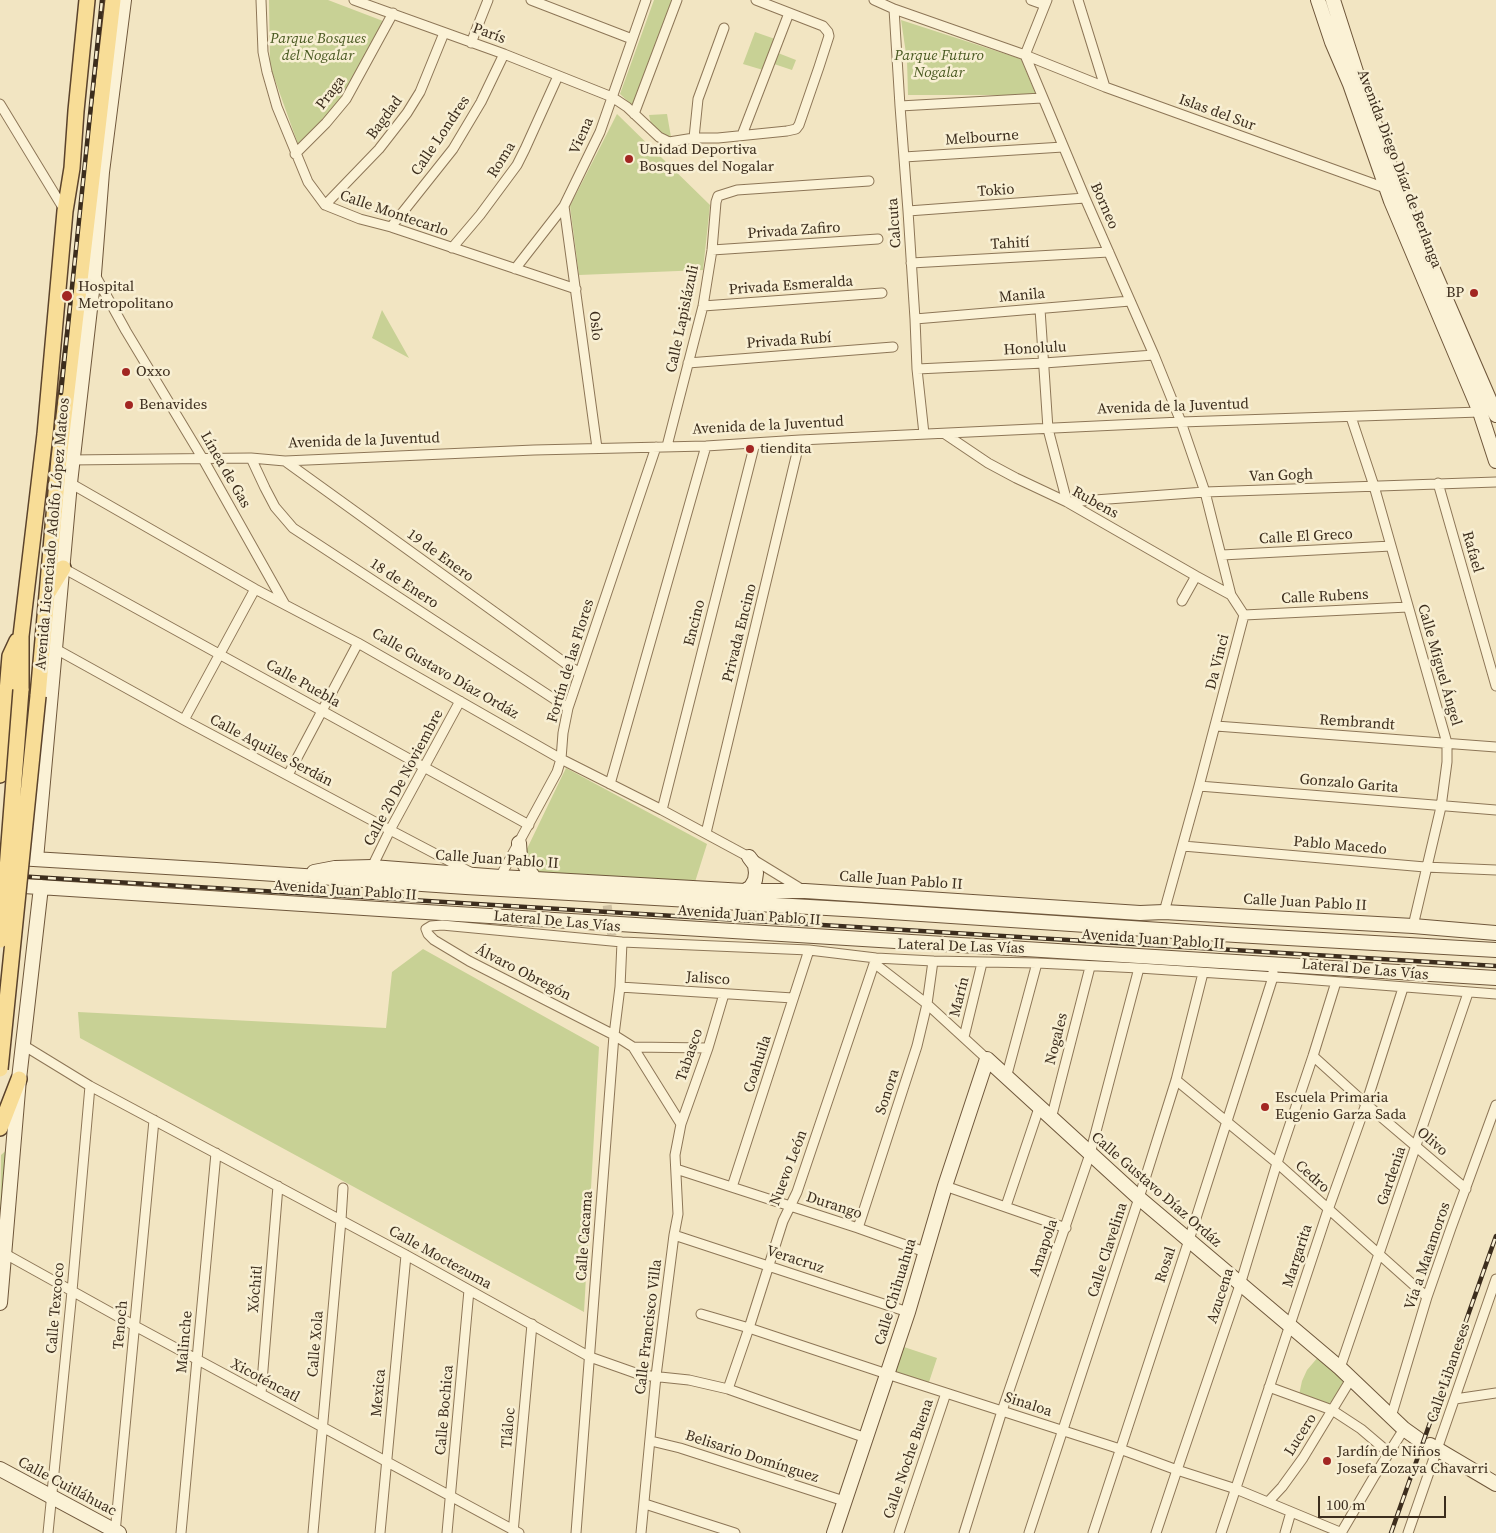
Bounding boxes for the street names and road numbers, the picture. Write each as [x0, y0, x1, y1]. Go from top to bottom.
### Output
street label: París [470, 20, 508, 48]
street label: Avenida Diego Díaz de Berlanga [1353, 67, 1445, 271]
street label: Praga [313, 73, 349, 113]
street label: Islas del Sur [1176, 91, 1258, 135]
street label: Bagdad [363, 93, 407, 143]
street label: Calle Londres [408, 93, 474, 179]
street label: Viena [566, 115, 598, 157]
street label: Melbourne [945, 126, 1019, 150]
street label: Roma [484, 139, 520, 181]
street label: Borneo [1086, 180, 1122, 232]
street label: Tokio [977, 181, 1015, 201]
street label: Calle Montecarlo [337, 187, 451, 241]
street label: Calcuta [884, 197, 906, 249]
street label: Privada Zafiro [747, 219, 841, 243]
street label: Tahití [990, 234, 1030, 254]
street label: Calle Lapislázuli [663, 264, 703, 374]
street label: Privada Esmeralda [728, 273, 854, 299]
street label: Manila [998, 285, 1046, 307]
street label: Oslo [584, 310, 606, 342]
street label: Privada Rubí [746, 329, 832, 353]
street label: Honolulu [1003, 338, 1067, 360]
street label: Avenida de la Juventud [1097, 395, 1249, 419]
street label: Avenida Licenciado Adolfo López Mateos [32, 397, 74, 671]
street label: Avenida de la Juventud [692, 413, 844, 439]
street label: Línea de Gas [196, 429, 254, 511]
street label: Avenida de la Juventud [288, 429, 440, 453]
street label: Van Gogh [1249, 466, 1313, 486]
street label: Rubens [1069, 483, 1121, 523]
street label: 19 de Enero [403, 526, 477, 586]
street label: Calle El Greco [1259, 526, 1353, 548]
street label: Rafael [1458, 529, 1486, 575]
street label: 18 de Enero [366, 555, 442, 613]
street label: Privada Encino [719, 582, 761, 684]
street label: Calle Rubens [1281, 586, 1369, 608]
street label: Fortín de las Flores [544, 597, 598, 725]
street label: Encino [681, 598, 709, 648]
street label: Calle Miguel Ángel [1413, 602, 1465, 728]
street label: Calle Gustavo Díaz Ordáz [368, 625, 522, 723]
street label: Da Vinci [1202, 632, 1234, 692]
street label: Calle Puebla [263, 656, 343, 712]
street label: Calle 20 De Noviembre [360, 707, 448, 849]
street label: Calle Aquiles Serdán [206, 711, 336, 791]
street label: Rembrandt [1319, 711, 1395, 735]
street label: Gonzalo Garita [1299, 771, 1399, 797]
street label: Pablo Macedo [1293, 833, 1387, 859]
street label: Calle Juan Pablo II [435, 847, 559, 873]
street label: Calle Juan Pablo II [839, 868, 963, 894]
street label: Avenida Juan Pablo II [273, 877, 417, 905]
street label: Calle Juan Pablo II [1243, 891, 1367, 915]
street label: Avenida Juan Pablo II [677, 902, 821, 930]
street label: Lateral De Las Vías [493, 907, 621, 937]
street label: Avenida Juan Pablo II [1081, 926, 1225, 954]
street label: Lateral De Las Vías [897, 936, 1025, 958]
street label: Álvaro Obregón [472, 941, 574, 1005]
street label: Lateral De Las Vías [1301, 955, 1429, 985]
street label: Jalisco [685, 968, 731, 990]
street label: Marín [946, 975, 974, 1019]
street label: Nogales [1042, 1011, 1072, 1067]
street label: Tabasco [673, 1026, 707, 1084]
street label: Coahuila [740, 1033, 776, 1095]
street label: Sonora [872, 1067, 904, 1117]
street label: Olivo [1413, 1124, 1451, 1160]
street label: Nuevo León [766, 1128, 812, 1208]
street label: Calle Gustavo Díaz Ordáz [1087, 1129, 1225, 1251]
street label: Gardenia [1374, 1144, 1410, 1208]
street label: Cedro [1291, 1157, 1333, 1197]
street label: Durango [804, 1188, 864, 1224]
street label: Calle Cacama [573, 1190, 597, 1282]
street label: Calle Clavelina [1084, 1200, 1132, 1300]
street label: Vía a Matamoros [1401, 1200, 1455, 1312]
street label: Amapola [1026, 1217, 1062, 1279]
street label: Calle Moctezuma [385, 1222, 495, 1294]
street label: Margarita [1279, 1222, 1317, 1290]
street label: Calle Chihuahua [871, 1236, 921, 1348]
street label: Veracruz [764, 1242, 826, 1278]
street label: Rosal [1152, 1245, 1180, 1285]
street label: Calle Francisco Villa [632, 1258, 666, 1396]
street label: Calle Texcoco [43, 1262, 69, 1354]
street label: Xóchitl [245, 1265, 267, 1313]
street label: Azucena [1204, 1266, 1238, 1326]
street label: Tenoch [110, 1300, 132, 1350]
street label: Malinche [173, 1310, 197, 1374]
street label: Calle Xola [304, 1310, 328, 1378]
street label: Calle Libaneses [1424, 1321, 1474, 1425]
street label: Xicoténcatl [227, 1355, 303, 1407]
street label: Calle Bochica [432, 1364, 458, 1456]
street label: Mexica [368, 1368, 390, 1418]
street label: Sinaloa [1002, 1389, 1054, 1421]
street label: Calle Noche Buena [880, 1397, 938, 1521]
street label: Tláloc [498, 1407, 520, 1449]
street label: Lucero [1281, 1410, 1321, 1460]
street label: Belisario Domínguez [683, 1427, 821, 1487]
street label: Calle Cuitláhuac [15, 1453, 119, 1521]

